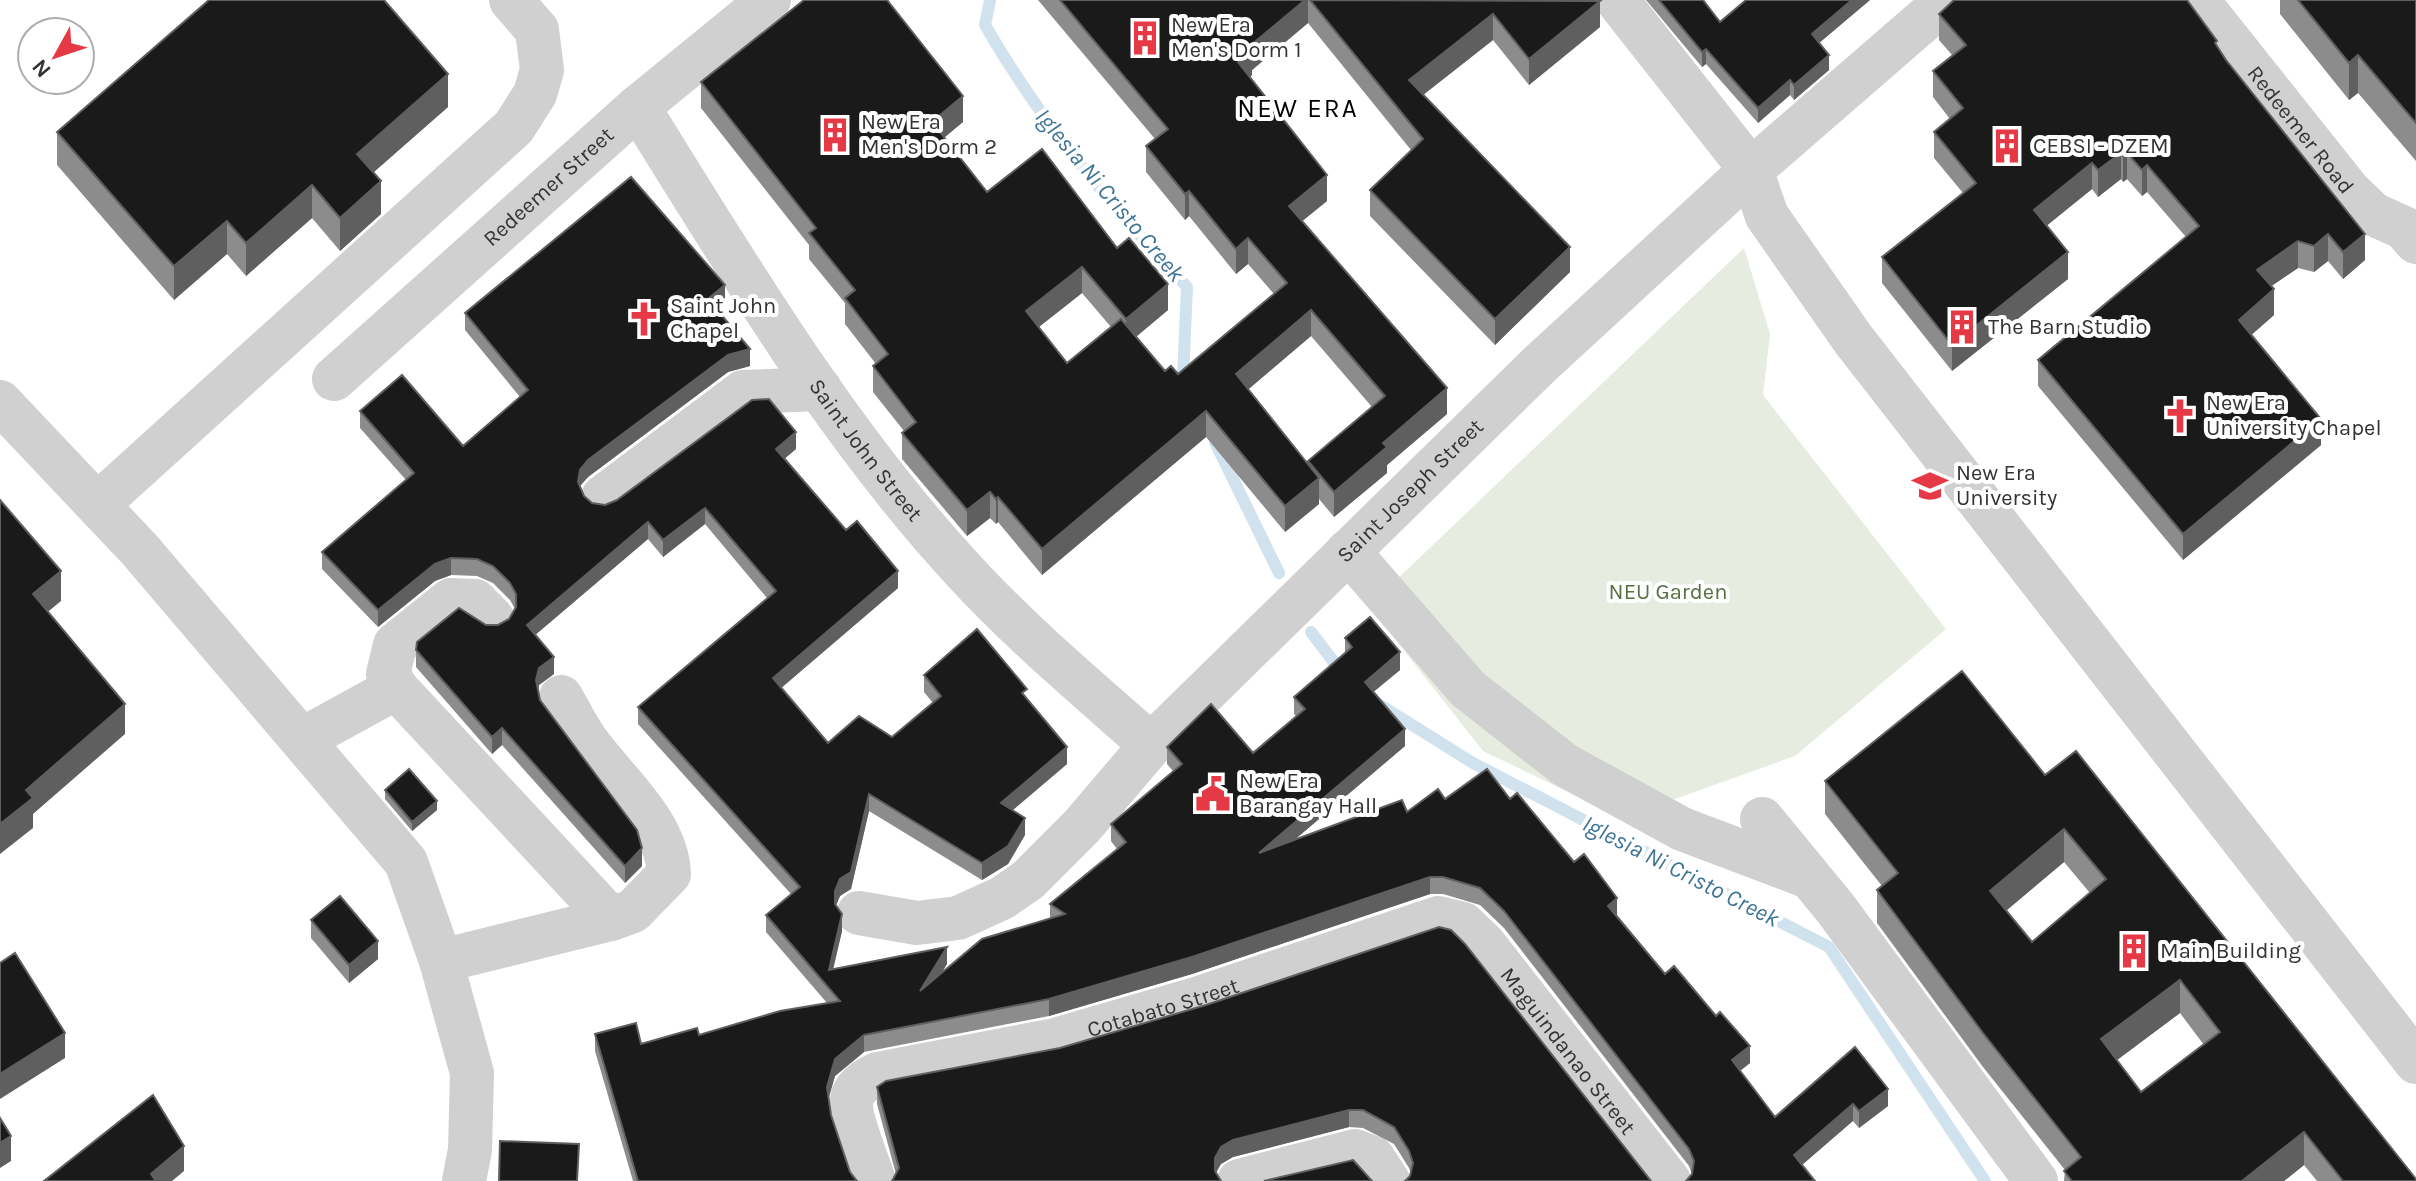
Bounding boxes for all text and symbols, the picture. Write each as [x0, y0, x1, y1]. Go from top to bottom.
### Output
place label: New Era Men's Dorm 1 [1171, 12, 1302, 63]
north arrow [16, 16, 96, 96]
building icon: New Era Men's Dorm 1 [1126, 19, 1164, 57]
text: N [26, 54, 56, 83]
street label: Redeemer Road [2242, 61, 2359, 199]
district label: NEW ERA [1237, 93, 1359, 124]
water label: Iglesia Ni Cristo Creek [1030, 103, 1191, 288]
place label: New Era Men's Dorm 2 [861, 109, 997, 160]
building icon: New Era Men's Dorm 2 [816, 116, 854, 154]
street label: Redeemer Street [478, 122, 619, 252]
building icon: CEBSI - DZEM [1988, 127, 2026, 165]
place label: CEBSI - DZEM [2033, 133, 2169, 159]
place label: Saint John Chapel [670, 293, 776, 344]
church icon: Saint John Chapel [625, 300, 663, 338]
building icon: The Barn Studio [1943, 308, 1981, 346]
place label: The Barn Studio [1988, 314, 2148, 340]
street label: Saint John Street [803, 374, 928, 527]
place label: New Era University Chapel [2206, 390, 2382, 441]
church icon: New Era University Chapel [2161, 397, 2199, 435]
street label: Saint Joseph Street [1332, 414, 1489, 568]
place label: New Era University [1956, 460, 2057, 511]
school or university icon: New Era University [1911, 467, 1949, 505]
park label: NEU Garden [1609, 579, 1727, 605]
place label: New Era Barangay Hall [1239, 768, 1377, 819]
public building icon: New Era Barangay Hall [1194, 775, 1232, 813]
water label: Iglesia Ni Cristo Creek [1578, 809, 1785, 933]
building icon: Main Building [2115, 932, 2153, 970]
place label: Main Building [2160, 938, 2301, 964]
street label: Maguindanao Street [1494, 963, 1641, 1140]
street label: Cotabato Street [1084, 973, 1242, 1043]

